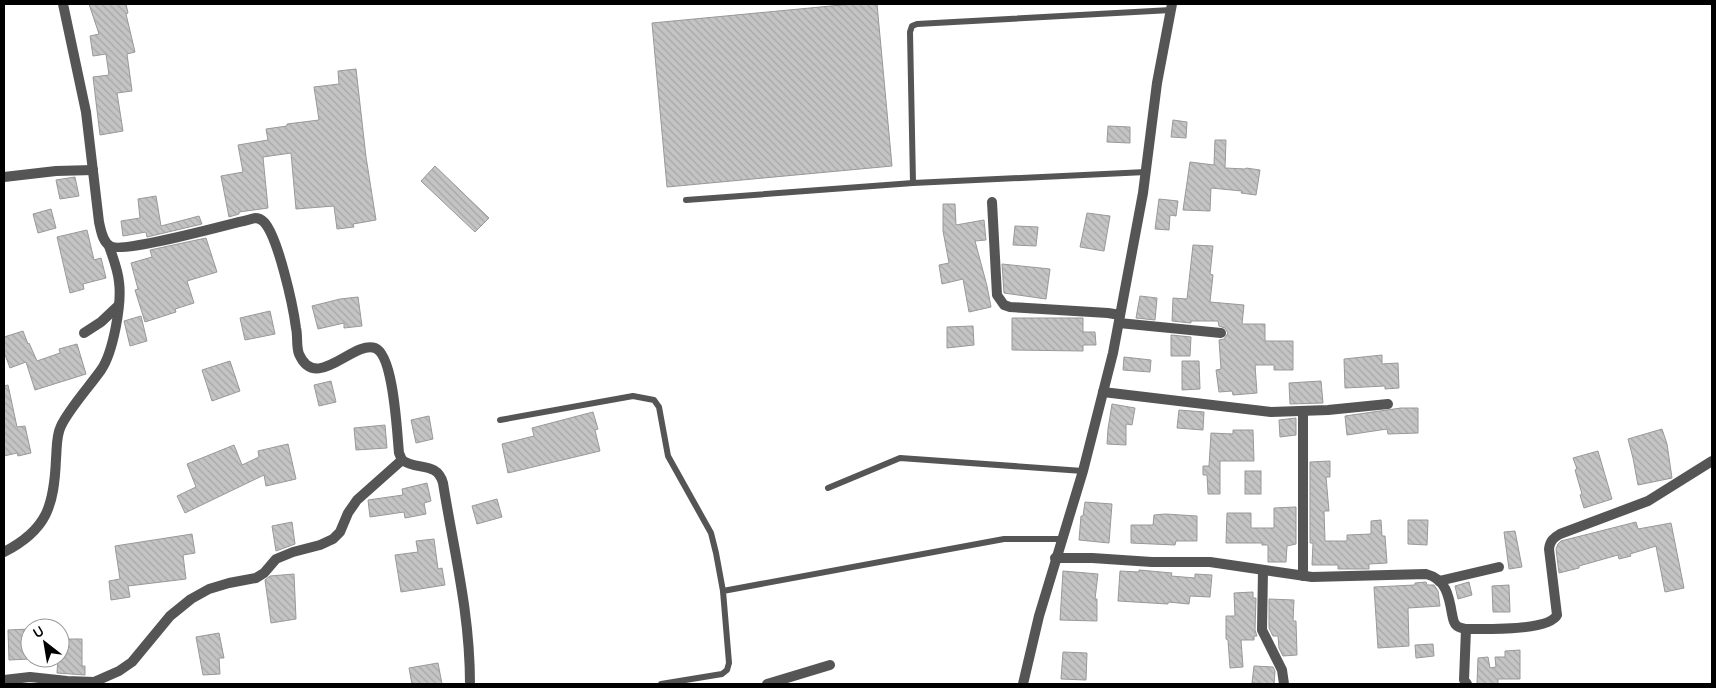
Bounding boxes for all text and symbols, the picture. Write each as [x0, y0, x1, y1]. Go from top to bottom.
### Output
north arrow [20, 618, 70, 668]
text: U [29, 622, 47, 642]

